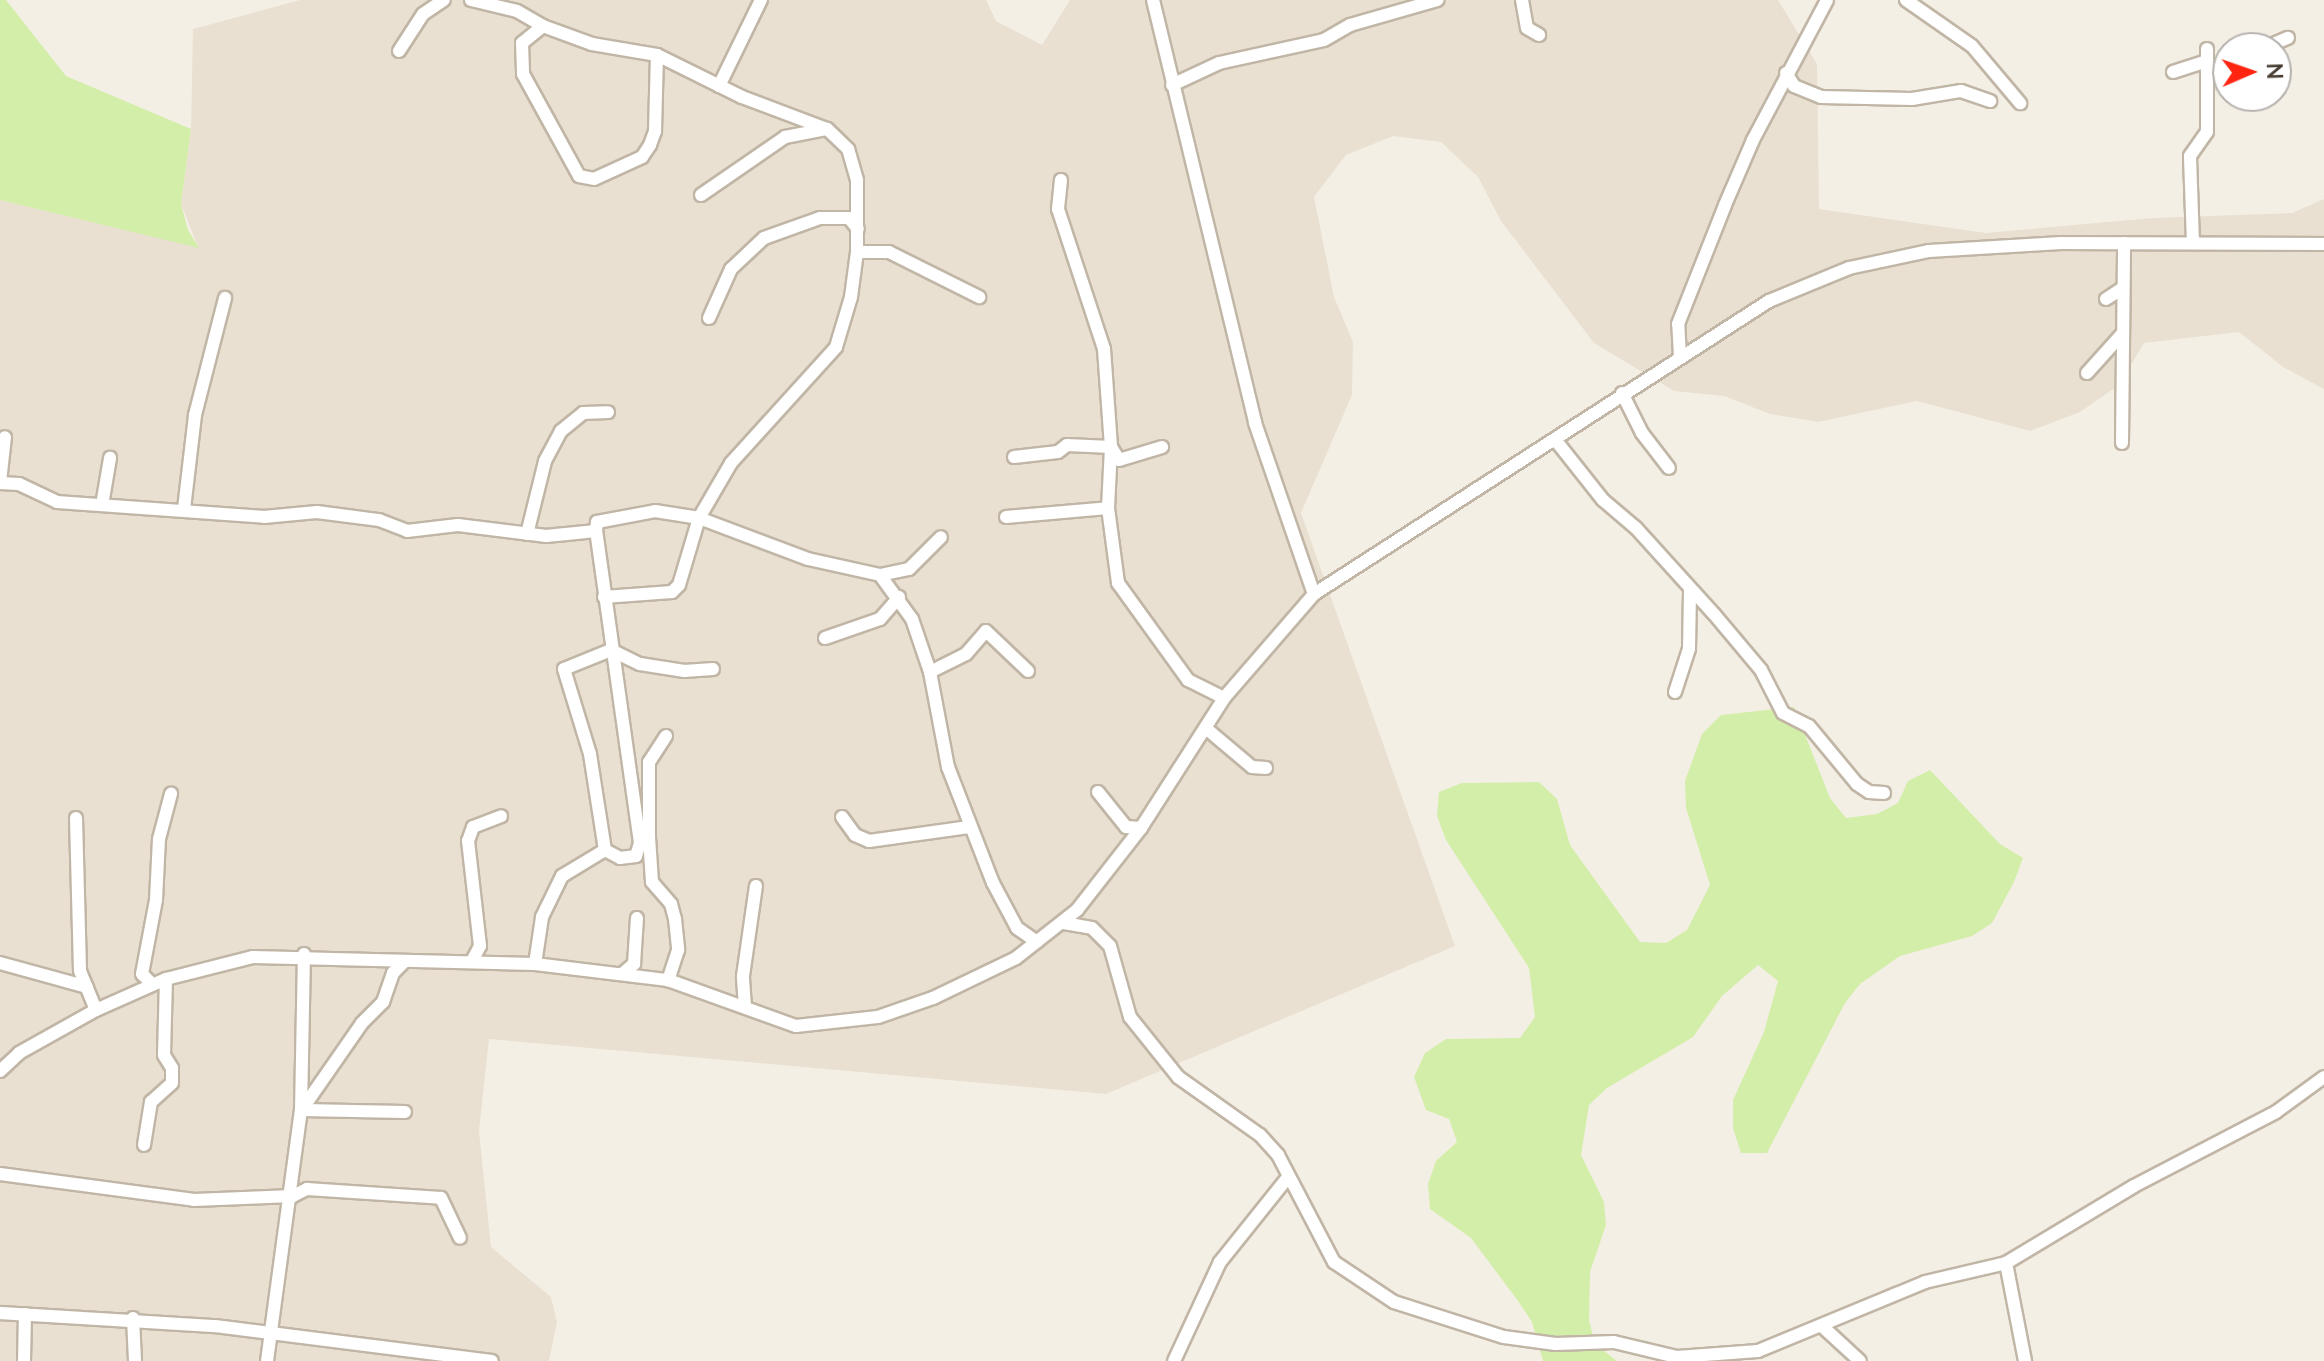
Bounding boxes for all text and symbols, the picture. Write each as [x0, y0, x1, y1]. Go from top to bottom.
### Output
north arrow [2212, 32, 2292, 112]
text: N [2259, 62, 2289, 80]

